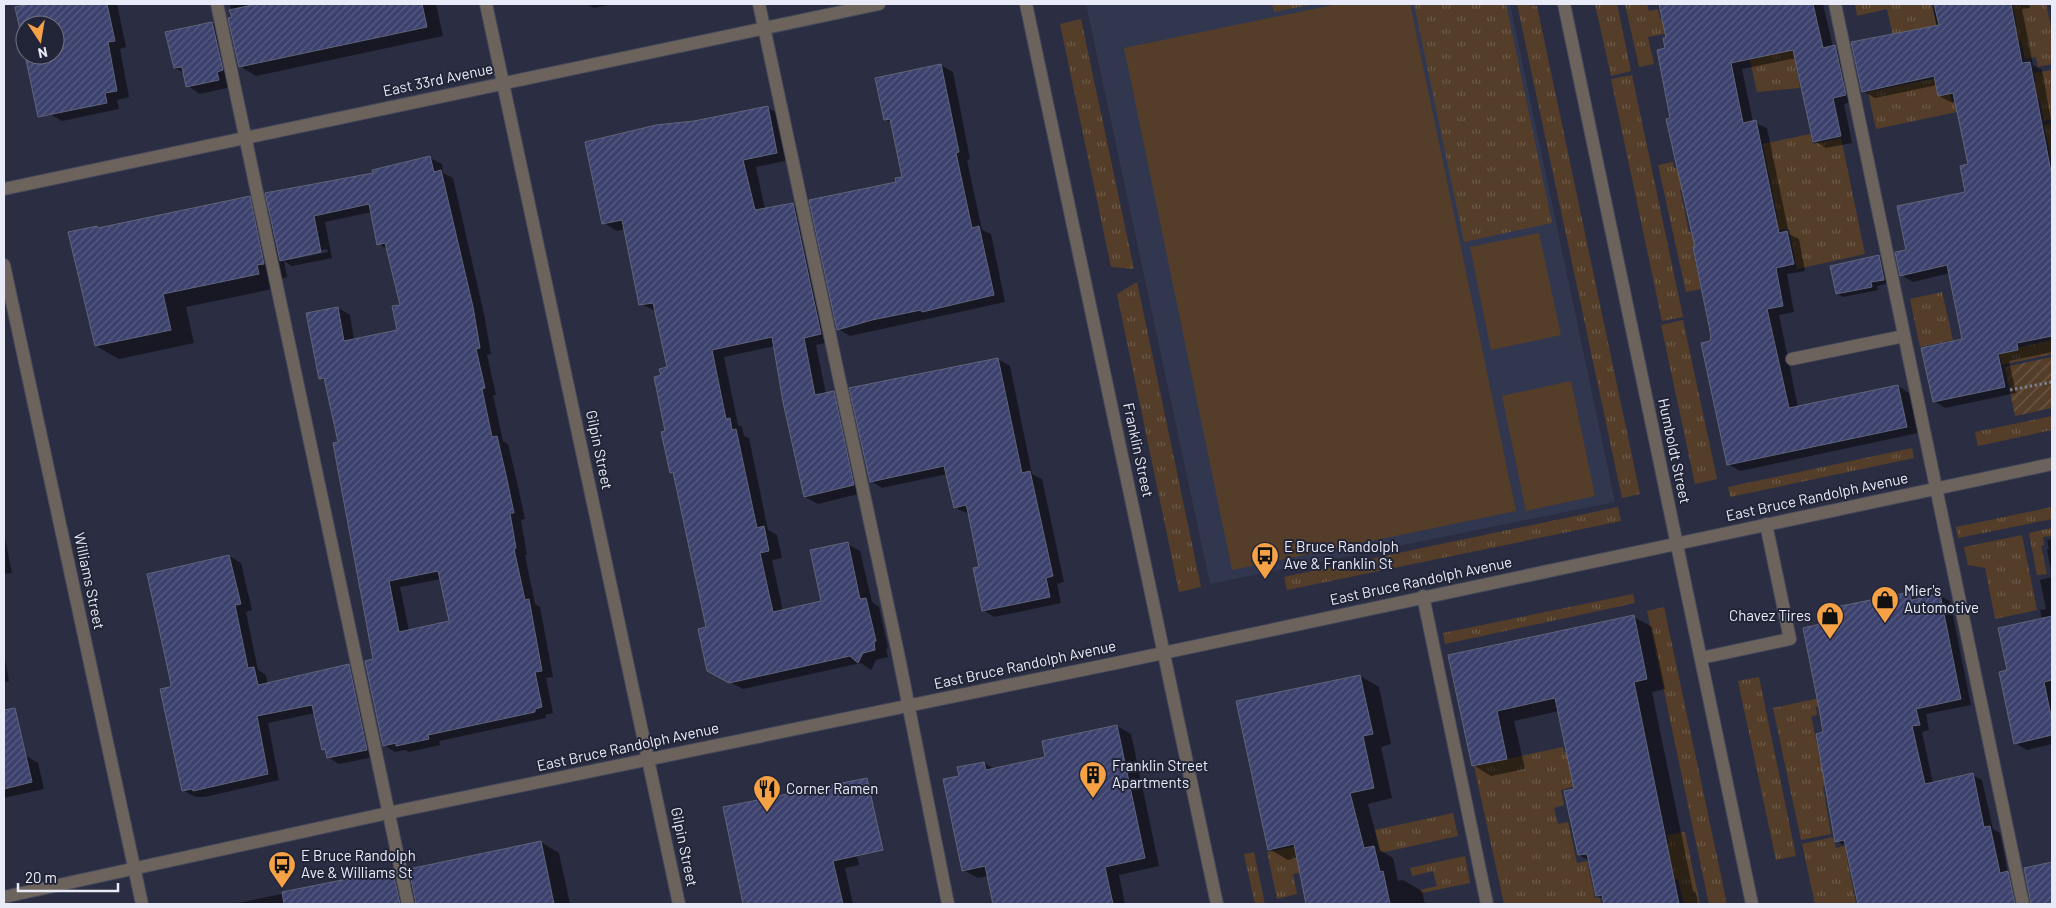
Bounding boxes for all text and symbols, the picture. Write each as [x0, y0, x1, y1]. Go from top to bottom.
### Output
north arrow [15, 15, 65, 65]
text: N [36, 44, 49, 62]
street label: East 33rd Avenue [381, 59, 494, 99]
street label: Humboldt Street [1655, 396, 1695, 505]
street label: Franklin Street [1120, 401, 1158, 499]
street label: Gilpin Street [583, 408, 617, 491]
street label: East Bruce Randolph Avenue [1724, 468, 1909, 524]
street label: Williams Street [71, 531, 109, 631]
place label: E Bruce Randolph Ave & Franklin St [1284, 537, 1399, 572]
bus stop icon: E Bruce Randolph Ave & Franklin St [1250, 541, 1280, 580]
street label: East Bruce Randolph Avenue [1328, 552, 1513, 608]
place label: Mier's Automotive [1904, 581, 1979, 616]
shop icon: Mier's Automotive [1870, 585, 1900, 624]
shop icon: Chavez Tires [1815, 601, 1845, 640]
place label: Chavez Tires [1729, 606, 1811, 624]
street label: East Bruce Randolph Avenue [932, 636, 1117, 692]
street label: East Bruce Randolph Avenue [535, 718, 720, 774]
place label: Franklin Street Apartments [1112, 756, 1208, 791]
building icon: Franklin Street Apartments [1078, 760, 1108, 799]
restaurant icon: Corner Ramen [752, 774, 782, 813]
place label: Corner Ramen [786, 779, 878, 797]
street label: Gilpin Street [668, 805, 702, 888]
place label: E Bruce Randolph Ave & Williams St [301, 846, 416, 881]
bus stop icon: E Bruce Randolph Ave & Williams St [267, 850, 297, 889]
scale bar [18, 860, 118, 892]
text: 20 m [25, 868, 57, 886]

